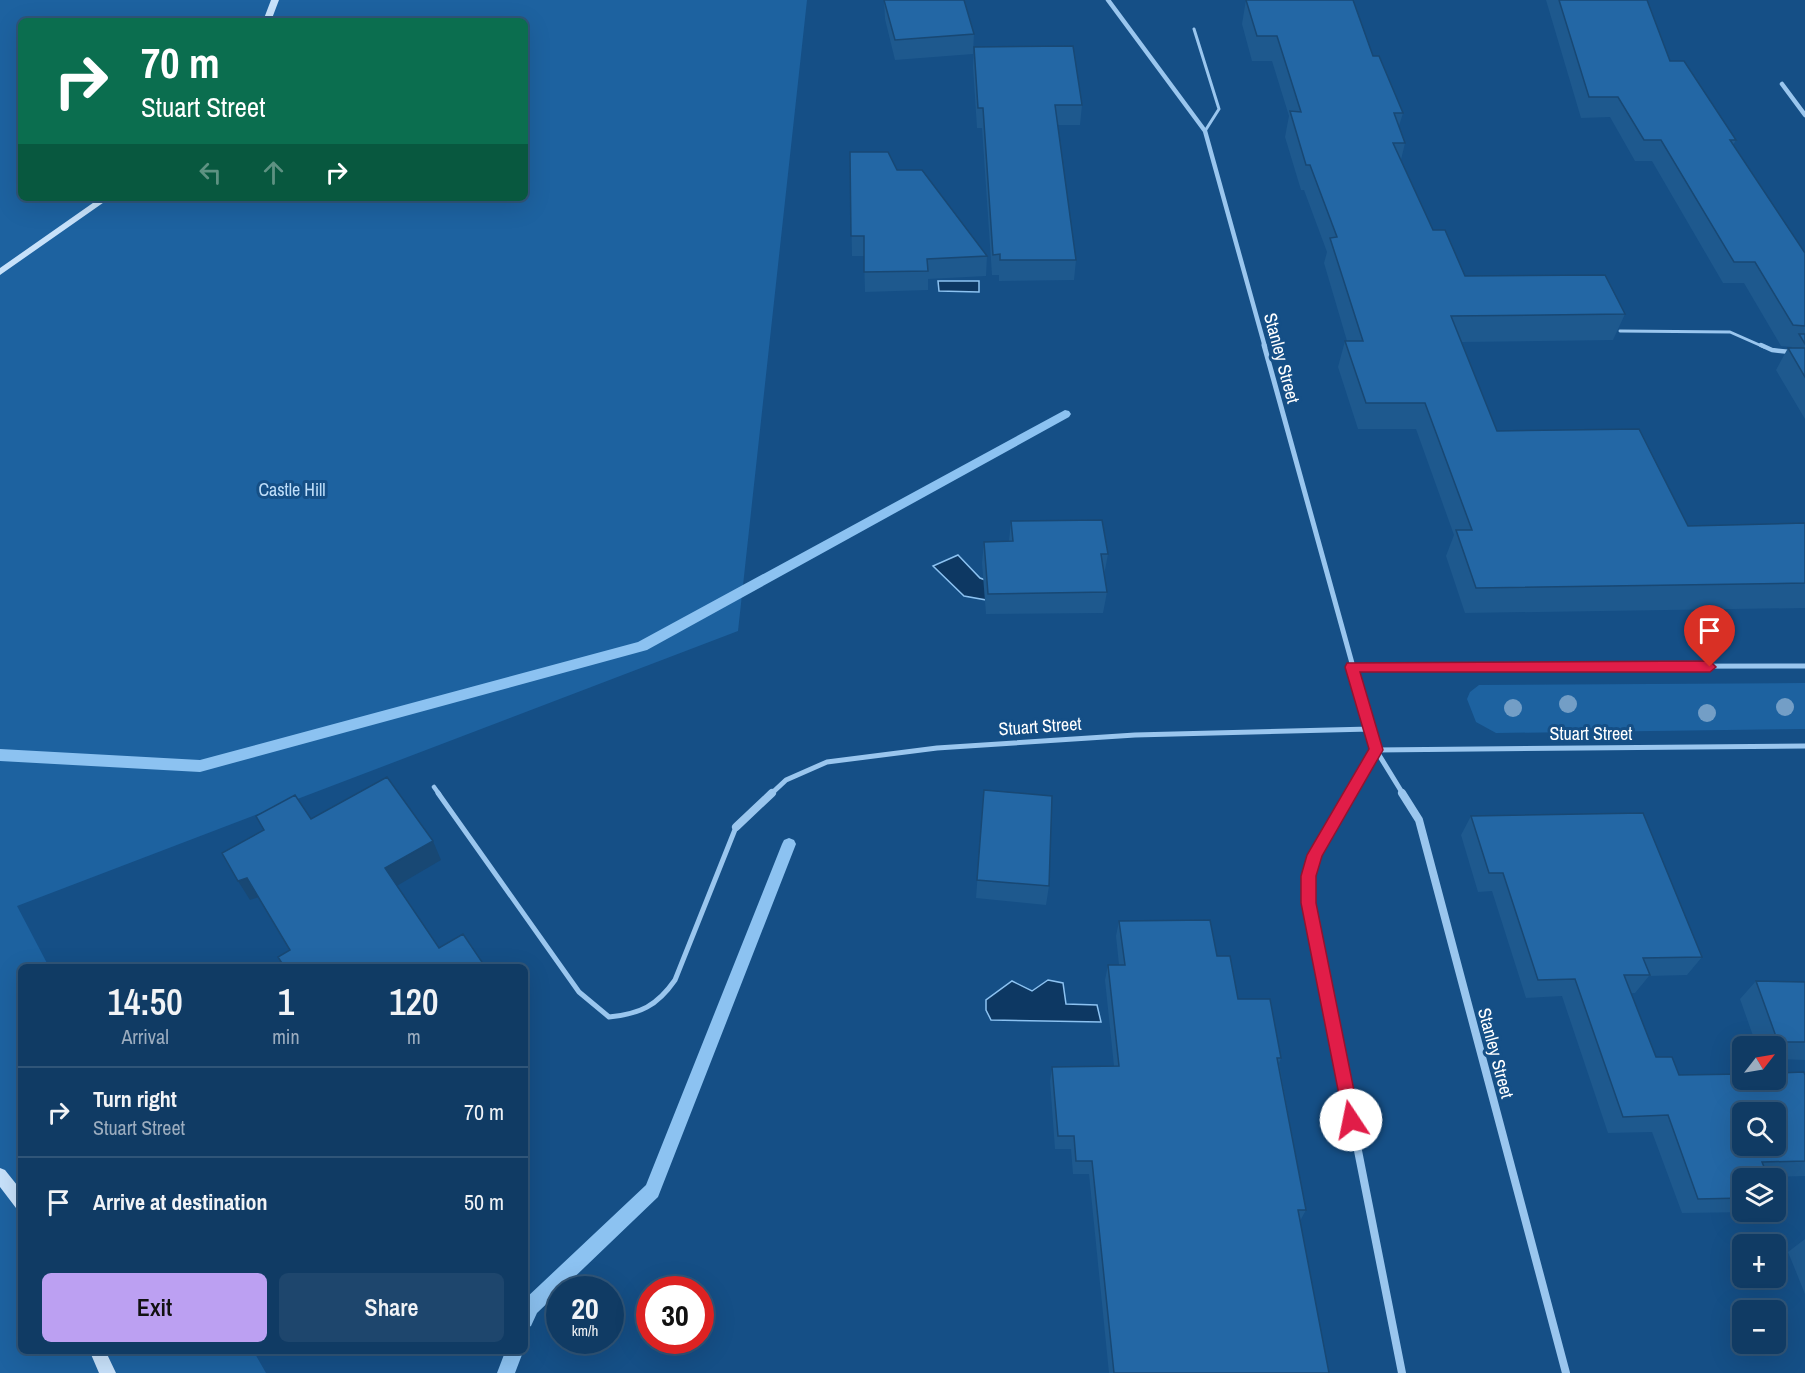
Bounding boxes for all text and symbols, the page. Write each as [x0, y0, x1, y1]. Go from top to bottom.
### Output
text: 70 m [141, 35, 220, 91]
icon: right [42, 42, 120, 120]
text: Stuart Street [141, 89, 265, 125]
icon: left [194, 156, 227, 189]
icon: ahead [257, 156, 290, 189]
icon: right [320, 156, 353, 189]
street label: Stanley Street [1258, 310, 1306, 406]
park label: Castle Hill [258, 477, 326, 502]
pin [1684, 605, 1735, 667]
icon: arrive [1693, 614, 1726, 647]
street label: Stuart Street [998, 711, 1082, 741]
street label: Stuart Street [1550, 721, 1632, 746]
text: 14:50 [108, 978, 183, 1026]
text: 1 [278, 978, 294, 1026]
text: 120 [389, 978, 438, 1026]
street label: Stanley Street [1472, 1005, 1520, 1101]
text: Arrival [121, 1023, 169, 1050]
text: min [272, 1023, 300, 1050]
text: m [407, 1023, 421, 1050]
north arrow [1732, 1036, 1786, 1090]
map controls [1732, 1036, 1786, 1354]
text: Turn right [93, 1084, 177, 1114]
position arrow [1319, 1088, 1383, 1152]
icon: right [42, 1096, 75, 1129]
text: 70 m [464, 1097, 504, 1127]
button: search [1732, 1102, 1786, 1156]
text: Stuart Street [93, 1114, 185, 1141]
button: layers [1732, 1168, 1786, 1222]
icon: arrive [42, 1186, 75, 1219]
text: Arrive at destination [93, 1187, 267, 1217]
text: 50 m [464, 1187, 504, 1217]
button: + [1732, 1234, 1786, 1288]
button: Exit [42, 1273, 267, 1342]
button: Share [279, 1273, 504, 1342]
speed limit sign: 30 [636, 1276, 714, 1354]
text: 20 [571, 1288, 599, 1328]
button: − [1732, 1300, 1786, 1354]
text: km/h [572, 1320, 598, 1341]

